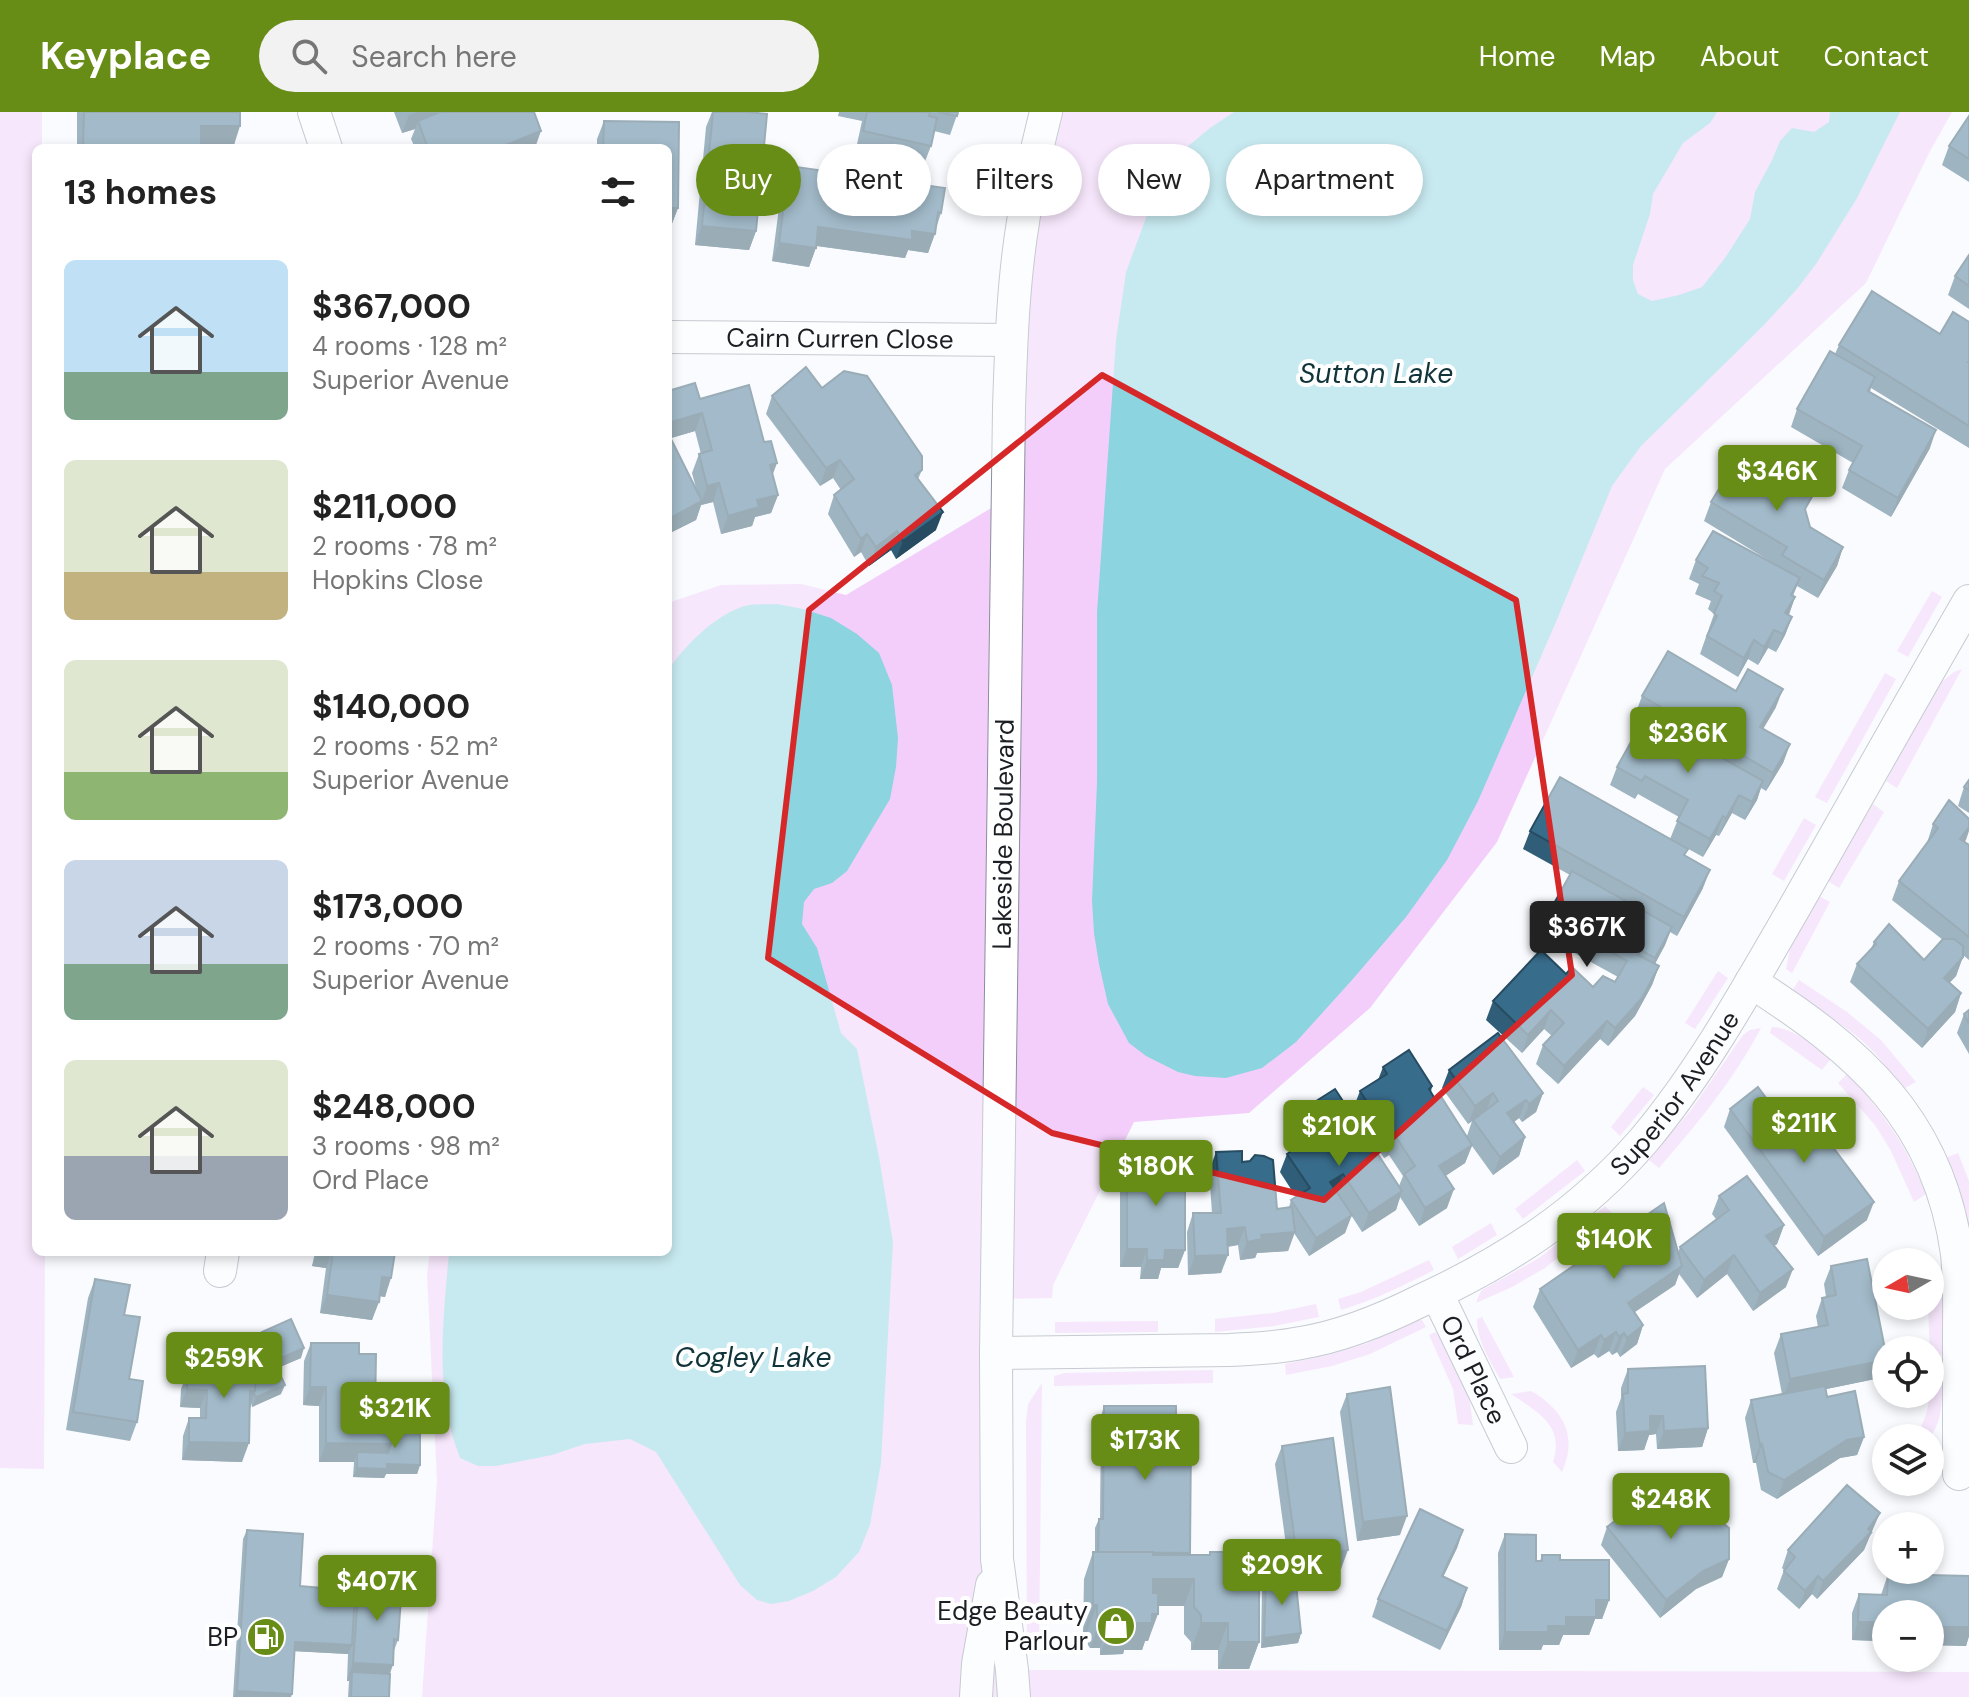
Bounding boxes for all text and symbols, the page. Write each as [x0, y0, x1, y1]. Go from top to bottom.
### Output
search box [259, 20, 819, 92]
text: Keyplace [40, 31, 211, 81]
icon: search [287, 34, 331, 78]
text: Search here [351, 37, 517, 76]
text: Home [1479, 38, 1555, 75]
text: Map [1599, 38, 1656, 75]
text: About [1700, 38, 1779, 75]
text: Contact [1823, 38, 1929, 75]
chip: Buy [696, 144, 801, 216]
chip: Rent [817, 144, 931, 216]
chip: Filters [947, 144, 1082, 216]
chip: New [1098, 144, 1210, 216]
chip: Apartment [1226, 144, 1423, 216]
text: 13 homes [64, 170, 217, 215]
icon: filters [596, 170, 640, 214]
text: $367,000 [312, 284, 471, 329]
icon: home [128, 292, 224, 388]
street label: Cairn Curren Close [726, 321, 954, 356]
text: 4 rooms · 128 m² [312, 329, 507, 363]
water label: Sutton Lake [1299, 355, 1453, 392]
text: Superior Avenue [312, 363, 509, 397]
pin: $346K [1721, 445, 1833, 513]
text: $346K [1736, 454, 1818, 488]
text: $211,000 [312, 484, 457, 529]
icon: home [128, 492, 224, 588]
text: 2 rooms · 78 m² [312, 529, 497, 563]
text: Hopkins Close [312, 563, 483, 597]
text: $140,000 [312, 684, 470, 729]
icon: home [128, 692, 224, 788]
pin: $236K [1632, 707, 1744, 775]
text: $236K [1648, 716, 1728, 750]
street label: Lakeside Boulevard [985, 718, 1022, 950]
text: 2 rooms · 52 m² [312, 729, 498, 763]
text: Superior Avenue [312, 763, 509, 797]
text: $173,000 [312, 884, 463, 929]
icon: home [128, 892, 224, 988]
pin: $367K [1531, 901, 1643, 969]
text: $367K [1548, 910, 1626, 944]
text: 2 rooms · 70 m² [312, 929, 499, 963]
text: Superior Avenue [312, 963, 509, 997]
street label: Superior Avenue [1603, 1005, 1747, 1183]
text: $248,000 [312, 1084, 476, 1129]
icon: home [128, 1092, 224, 1188]
pin: $211K [1748, 1097, 1860, 1165]
pin: $210K [1283, 1100, 1395, 1168]
text: $211K [1771, 1106, 1837, 1140]
text: $210K [1301, 1109, 1377, 1143]
text: 3 rooms · 98 m² [312, 1129, 500, 1163]
pin: $180K [1100, 1140, 1212, 1208]
text: $180K [1118, 1149, 1194, 1183]
text: Ord Place [312, 1163, 429, 1197]
pin: $140K [1558, 1213, 1670, 1281]
text: $140K [1575, 1222, 1653, 1256]
north arrow [1872, 1248, 1944, 1320]
map controls [1872, 1248, 1944, 1672]
street label: Ord Place [1433, 1309, 1514, 1430]
pin: $259K [168, 1332, 280, 1400]
button: locate [1872, 1336, 1944, 1408]
water label: Cogley Lake [675, 1339, 831, 1376]
text: $259K [184, 1341, 264, 1375]
pin: $321K [339, 1382, 451, 1450]
text: $321K [359, 1391, 431, 1425]
pin: $173K [1089, 1414, 1201, 1482]
text: $173K [1109, 1423, 1181, 1457]
button: layers [1872, 1424, 1944, 1496]
pin: $248K [1615, 1473, 1727, 1541]
text: $248K [1631, 1482, 1711, 1516]
button: + [1872, 1512, 1944, 1584]
pin: $209K [1226, 1539, 1338, 1607]
text: $209K [1241, 1548, 1323, 1582]
pin: $407K [321, 1555, 433, 1623]
text: $407K [336, 1564, 418, 1598]
place label: Edge Beauty Parlour [937, 1594, 1088, 1658]
button: − [1872, 1600, 1944, 1672]
shop icon: Edge Beauty Parlour [1095, 1605, 1137, 1647]
fuel station icon: BP [245, 1616, 287, 1658]
place label: BP [207, 1620, 238, 1654]

